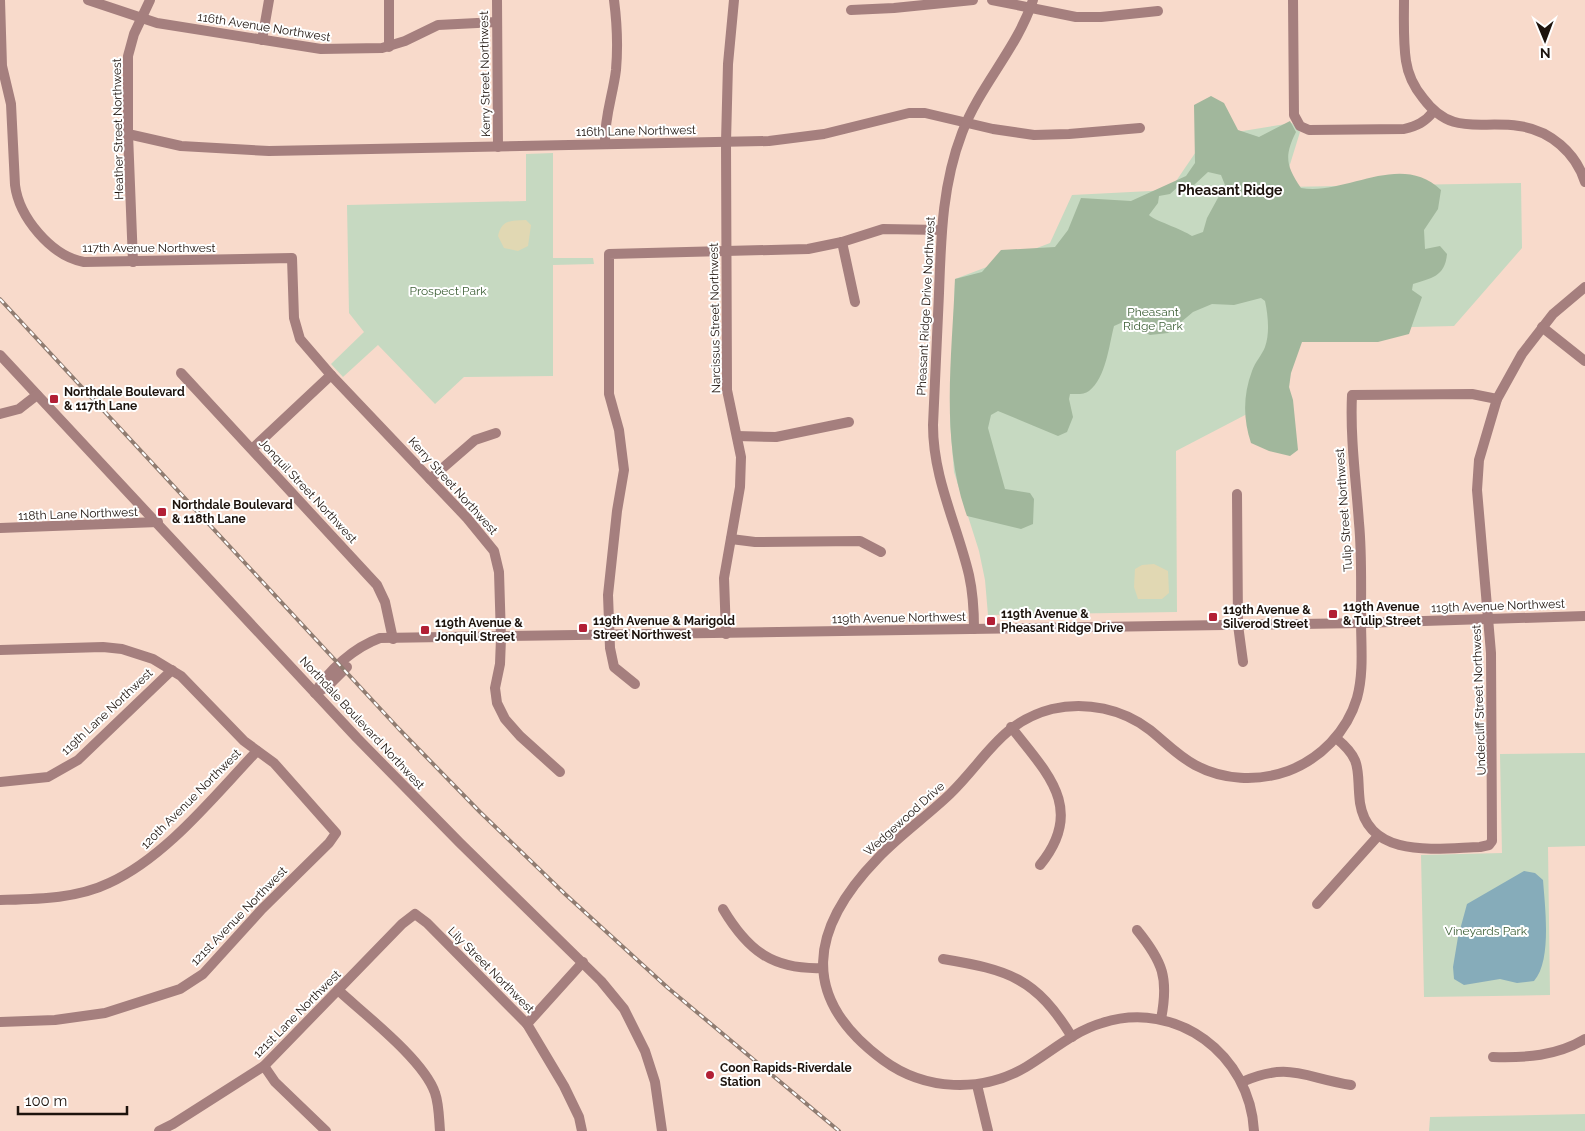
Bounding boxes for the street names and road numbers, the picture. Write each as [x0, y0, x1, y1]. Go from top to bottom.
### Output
street label: 116th Avenue Northwest [197, 10, 331, 44]
street label: Kerry Street Northwest [477, 11, 493, 137]
street label: Heather Street Northwest [110, 58, 126, 200]
street label: 116th Lane Northwest [576, 123, 696, 139]
street label: Pheasant Ridge Drive Northwest [914, 216, 938, 396]
street label: 117th Avenue Northwest [82, 241, 216, 255]
street label: Narcissus Street Northwest [707, 243, 723, 393]
street label: Kerry Street Northwest [406, 434, 500, 538]
street label: Jonquil Street Northwest [256, 436, 360, 546]
street label: Tulip Street Northwest [1333, 448, 1355, 572]
street label: 118th Lane Northwest [18, 505, 138, 523]
street label: 119th Avenue Northwest [1431, 597, 1565, 615]
street label: 119th Avenue Northwest [832, 610, 966, 626]
street label: Undercliff Street Northwest [1469, 624, 1489, 776]
street label: Northdale Boulevard Northwest [297, 654, 427, 792]
street label: 119th Lane Northwest [58, 666, 156, 758]
street label: 120th Avenue Northwest [138, 746, 244, 852]
street label: Wedgewood Drive [861, 779, 947, 859]
street label: 121st Avenue Northwest [188, 864, 290, 968]
street label: Lily Street Northwest [445, 924, 537, 1016]
street label: 121st Lane Northwest [250, 967, 344, 1061]

